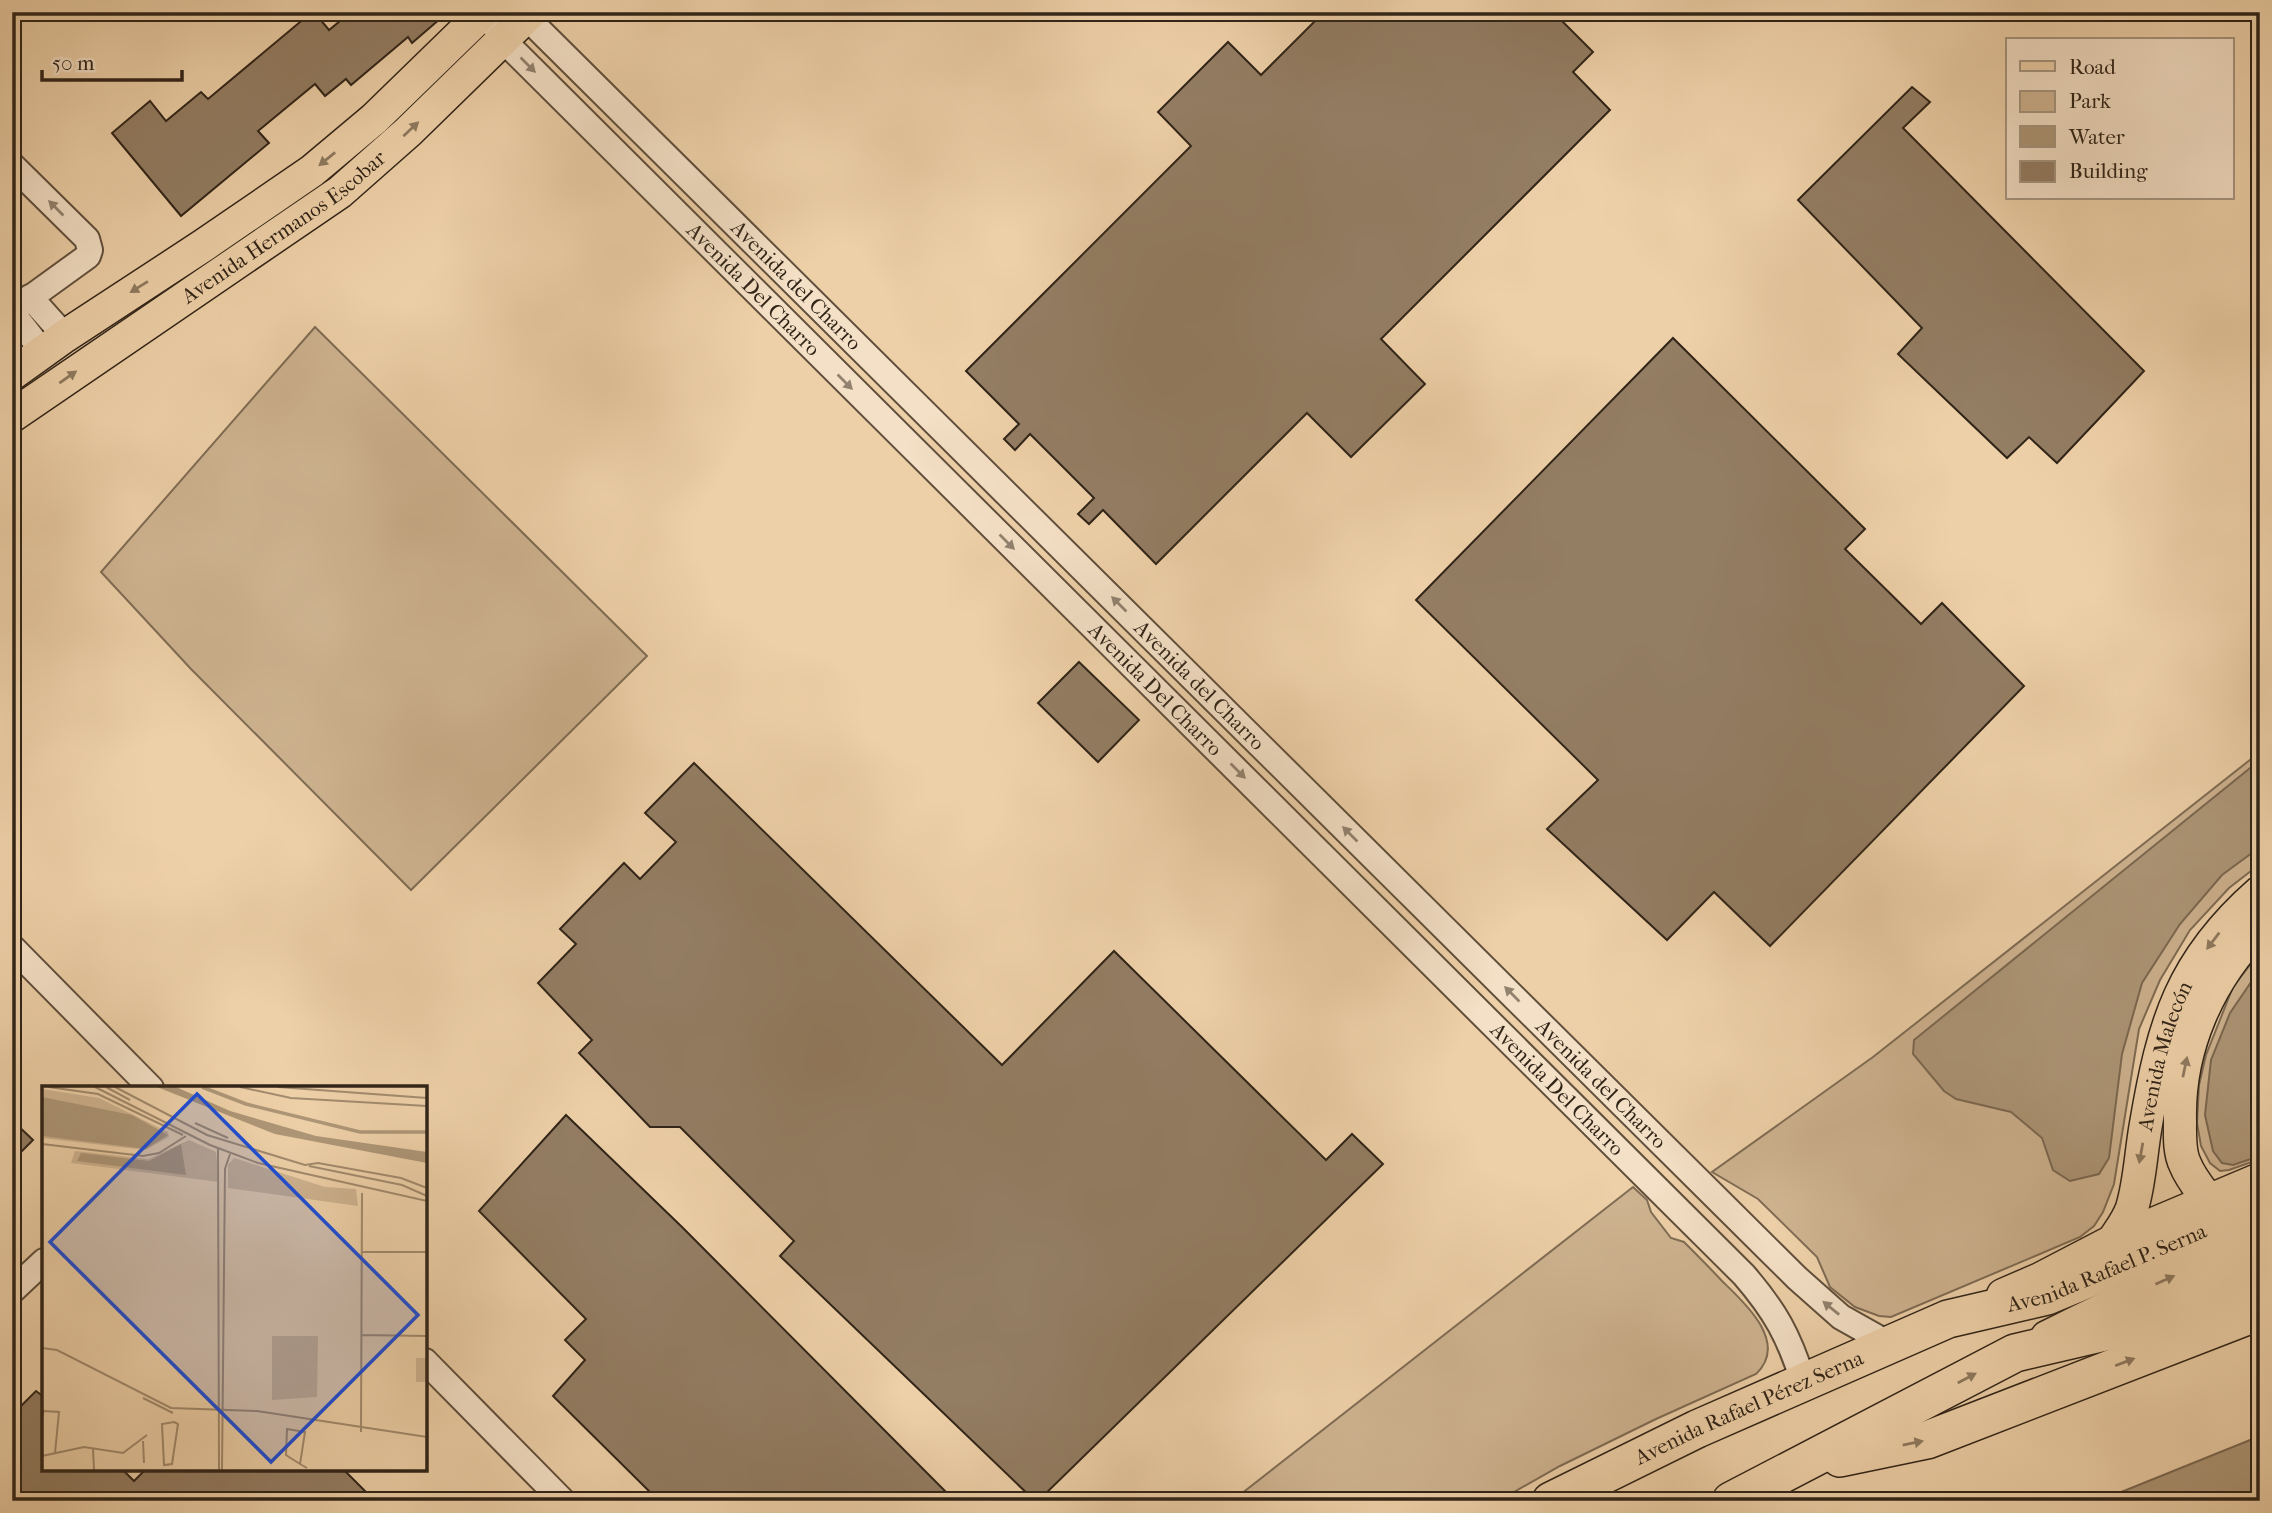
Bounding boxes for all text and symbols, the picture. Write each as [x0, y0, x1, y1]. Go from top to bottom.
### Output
scale bar [42, 38, 182, 82]
legend [2006, 38, 2234, 200]
text: 50 m [52, 51, 95, 75]
text: Road [2069, 55, 2116, 79]
one-way arrow [519, 57, 536, 73]
text: Park [2069, 89, 2111, 113]
one-way arrow [402, 122, 419, 138]
text: Water [2068, 125, 2125, 149]
street label: Avenida Hermanos Escobar [176, 145, 390, 309]
one-way arrow [318, 151, 336, 167]
text: Building [2069, 159, 2148, 183]
one-way arrow [49, 200, 65, 217]
street label: Avenida del Charro [726, 215, 867, 355]
street label: Avenida Del Charro [681, 217, 825, 361]
one-way arrow [129, 280, 149, 293]
one-way arrow [59, 370, 77, 384]
one-way arrow [837, 373, 854, 390]
one-way arrow [998, 533, 1014, 550]
one-way arrow [1111, 597, 1128, 613]
street label: Avenida del Charro [1129, 615, 1270, 755]
street label: Avenida Del Charro [1083, 617, 1227, 761]
one-way arrow [1229, 763, 1246, 780]
one-way arrow [1342, 826, 1359, 842]
one-way arrow [2205, 931, 2220, 949]
street label: Avenida Malecón [2133, 977, 2197, 1134]
one-way arrow [1504, 986, 1520, 1003]
street label: Avenida del Charro [1531, 1014, 1672, 1154]
street label: Avenida Del Charro [1485, 1017, 1629, 1161]
one-way arrow [2180, 1056, 2191, 1078]
inset map [42, 1086, 427, 1471]
one-way arrow [2135, 1143, 2146, 1165]
street label: Avenida Rafael P. Serna [2004, 1219, 2210, 1317]
one-way arrow [2154, 1275, 2175, 1286]
one-way arrow [1822, 1301, 1840, 1316]
street label: Avenida Rafael Pérez Serna [1630, 1346, 1867, 1470]
one-way arrow [2115, 1357, 2136, 1368]
one-way arrow [1957, 1372, 1977, 1384]
one-way arrow [1902, 1438, 1924, 1449]

